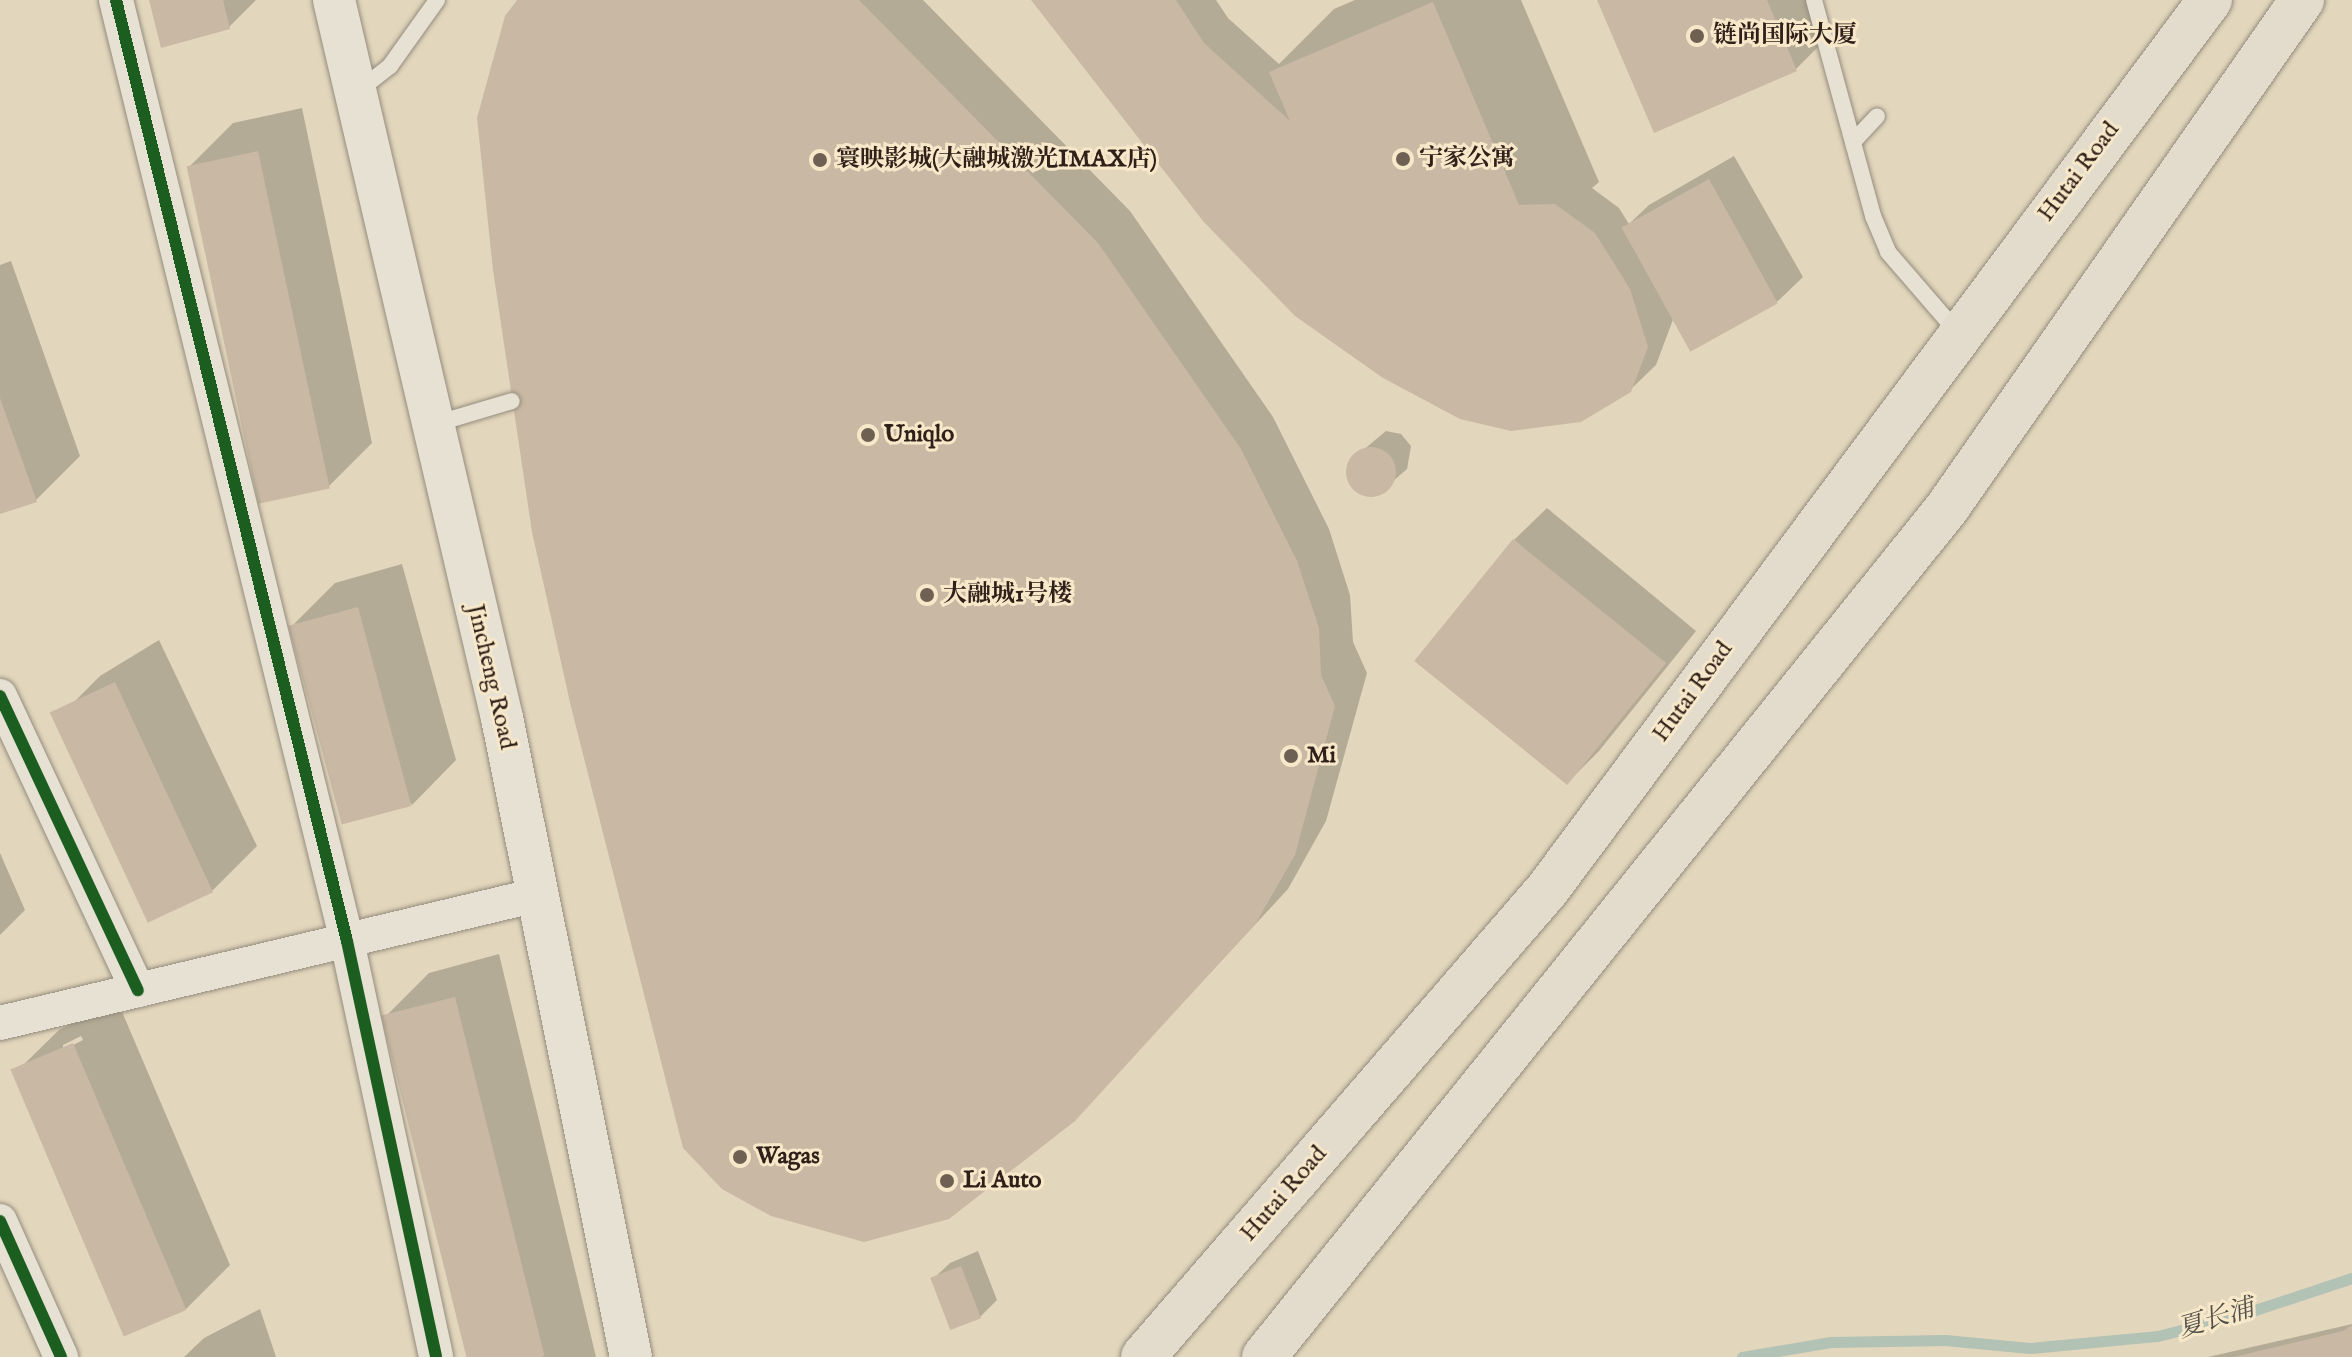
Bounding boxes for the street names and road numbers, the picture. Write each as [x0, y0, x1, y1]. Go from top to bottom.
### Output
street label: Hutai Road [2032, 117, 2126, 227]
street label: Jincheng Road [460, 602, 522, 752]
street label: Hutai Road [1647, 636, 1739, 748]
street label: Hutai Road [1235, 1140, 1333, 1248]

